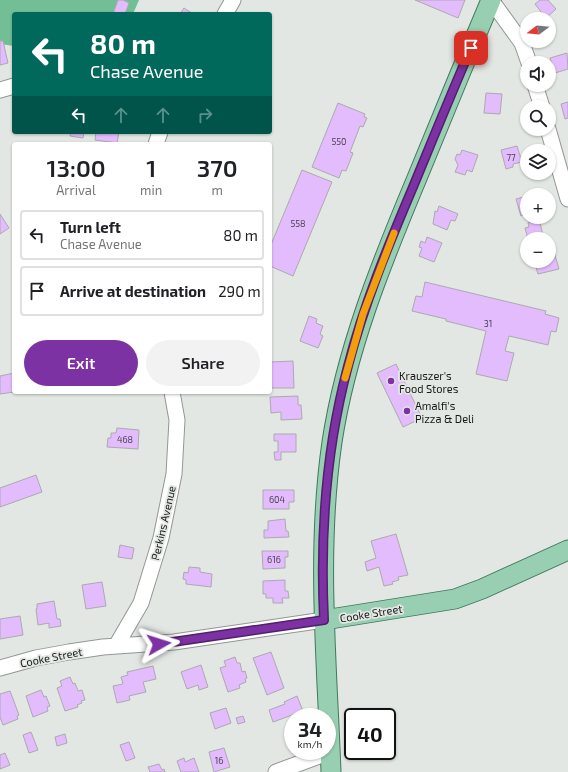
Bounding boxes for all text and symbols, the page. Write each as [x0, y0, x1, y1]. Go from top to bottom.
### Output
north arrow [520, 12, 556, 48]
map controls [520, 12, 556, 268]
text: 80 m [90, 26, 156, 60]
icon: left [24, 28, 76, 80]
pin [454, 31, 488, 65]
icon: arrive [460, 37, 482, 59]
button: sound [520, 56, 556, 92]
text: Chase Avenue [90, 60, 203, 82]
button: search [520, 100, 556, 136]
icon: left [68, 104, 90, 126]
icon: ahead [110, 104, 132, 126]
icon: ahead [152, 104, 174, 126]
icon: right [194, 104, 216, 126]
house number: 550 [331, 136, 347, 147]
button: layers [520, 144, 556, 180]
house number: 77 [506, 152, 516, 163]
text: 13:00 [46, 153, 106, 182]
text: 1 [146, 153, 156, 182]
text: 370 [197, 153, 238, 182]
text: Arrival [56, 182, 96, 198]
text: min [140, 182, 162, 198]
text: m [211, 182, 223, 198]
button: + [520, 188, 556, 224]
text: Turn left [60, 218, 121, 236]
house number: 558 [290, 218, 306, 229]
icon: left [26, 224, 48, 246]
text: 80 m [223, 226, 258, 244]
button: − [520, 232, 556, 268]
text: Chase Avenue [60, 236, 142, 252]
icon: arrive [26, 280, 48, 302]
text: Arrive at destination [60, 282, 206, 300]
text: 290 m [218, 282, 261, 300]
house number: 31 [484, 318, 492, 329]
button: Exit [24, 340, 138, 386]
button: Share [146, 340, 260, 386]
place label: Krauszer's Food Stores [399, 369, 459, 395]
marker: Krauszer's Food Stores [386, 376, 396, 386]
place label: Amalfi's Pizza & Deli [415, 399, 474, 425]
marker: Amalfi's Pizza & Deli [402, 406, 412, 416]
house number: 468 [117, 434, 133, 445]
street label: Perkins Avenue [148, 484, 178, 562]
house number: 604 [269, 494, 286, 505]
house number: 616 [267, 554, 281, 565]
street label: Cooke Street [339, 602, 403, 624]
position arrow [138, 623, 180, 665]
street label: Cooke Street [19, 645, 83, 669]
speed limit sign: 40 [344, 708, 396, 760]
text: 34 [298, 717, 322, 741]
text: km/h [298, 738, 322, 750]
house number: 16 [215, 755, 223, 766]

